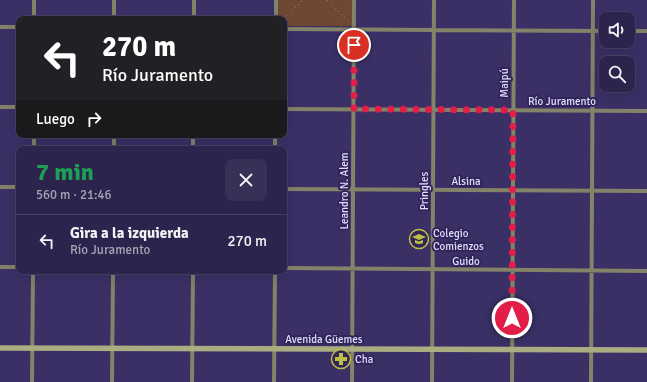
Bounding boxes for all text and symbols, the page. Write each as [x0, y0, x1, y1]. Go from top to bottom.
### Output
map controls [599, 12, 635, 92]
button: sound [599, 12, 635, 48]
pin [337, 28, 371, 62]
text: 270 m [102, 30, 176, 64]
icon: left [36, 32, 88, 84]
icon: arrive [343, 34, 365, 56]
button: search [599, 56, 635, 92]
text: Río Juramento [102, 64, 213, 86]
street label: Maipú [498, 68, 511, 98]
street label: Río Juramento [528, 95, 596, 108]
icon: right [83, 108, 105, 130]
text: Luego [36, 110, 75, 128]
street label: Leandro N. Alem [338, 152, 351, 230]
text: 7 min [36, 157, 94, 187]
button: close [225, 159, 267, 201]
street label: Pringles [418, 172, 431, 210]
street label: Alsina [451, 175, 481, 188]
text: 560 m · 21:46 [36, 187, 112, 203]
text: Gira a la izquierda [70, 224, 189, 242]
place label: Colegio Comienzos [433, 227, 484, 253]
school or university icon: Colegio Comienzos [408, 228, 430, 250]
icon: left [36, 230, 58, 252]
text: 270 m [227, 232, 267, 250]
text: Río Juramento [70, 242, 150, 258]
street label: Guido [452, 255, 480, 268]
position arrow [491, 297, 533, 339]
street label: Avenida Güemes [285, 333, 363, 346]
pharmacy icon: Cha [330, 348, 352, 370]
place label: Cha [355, 353, 374, 366]

